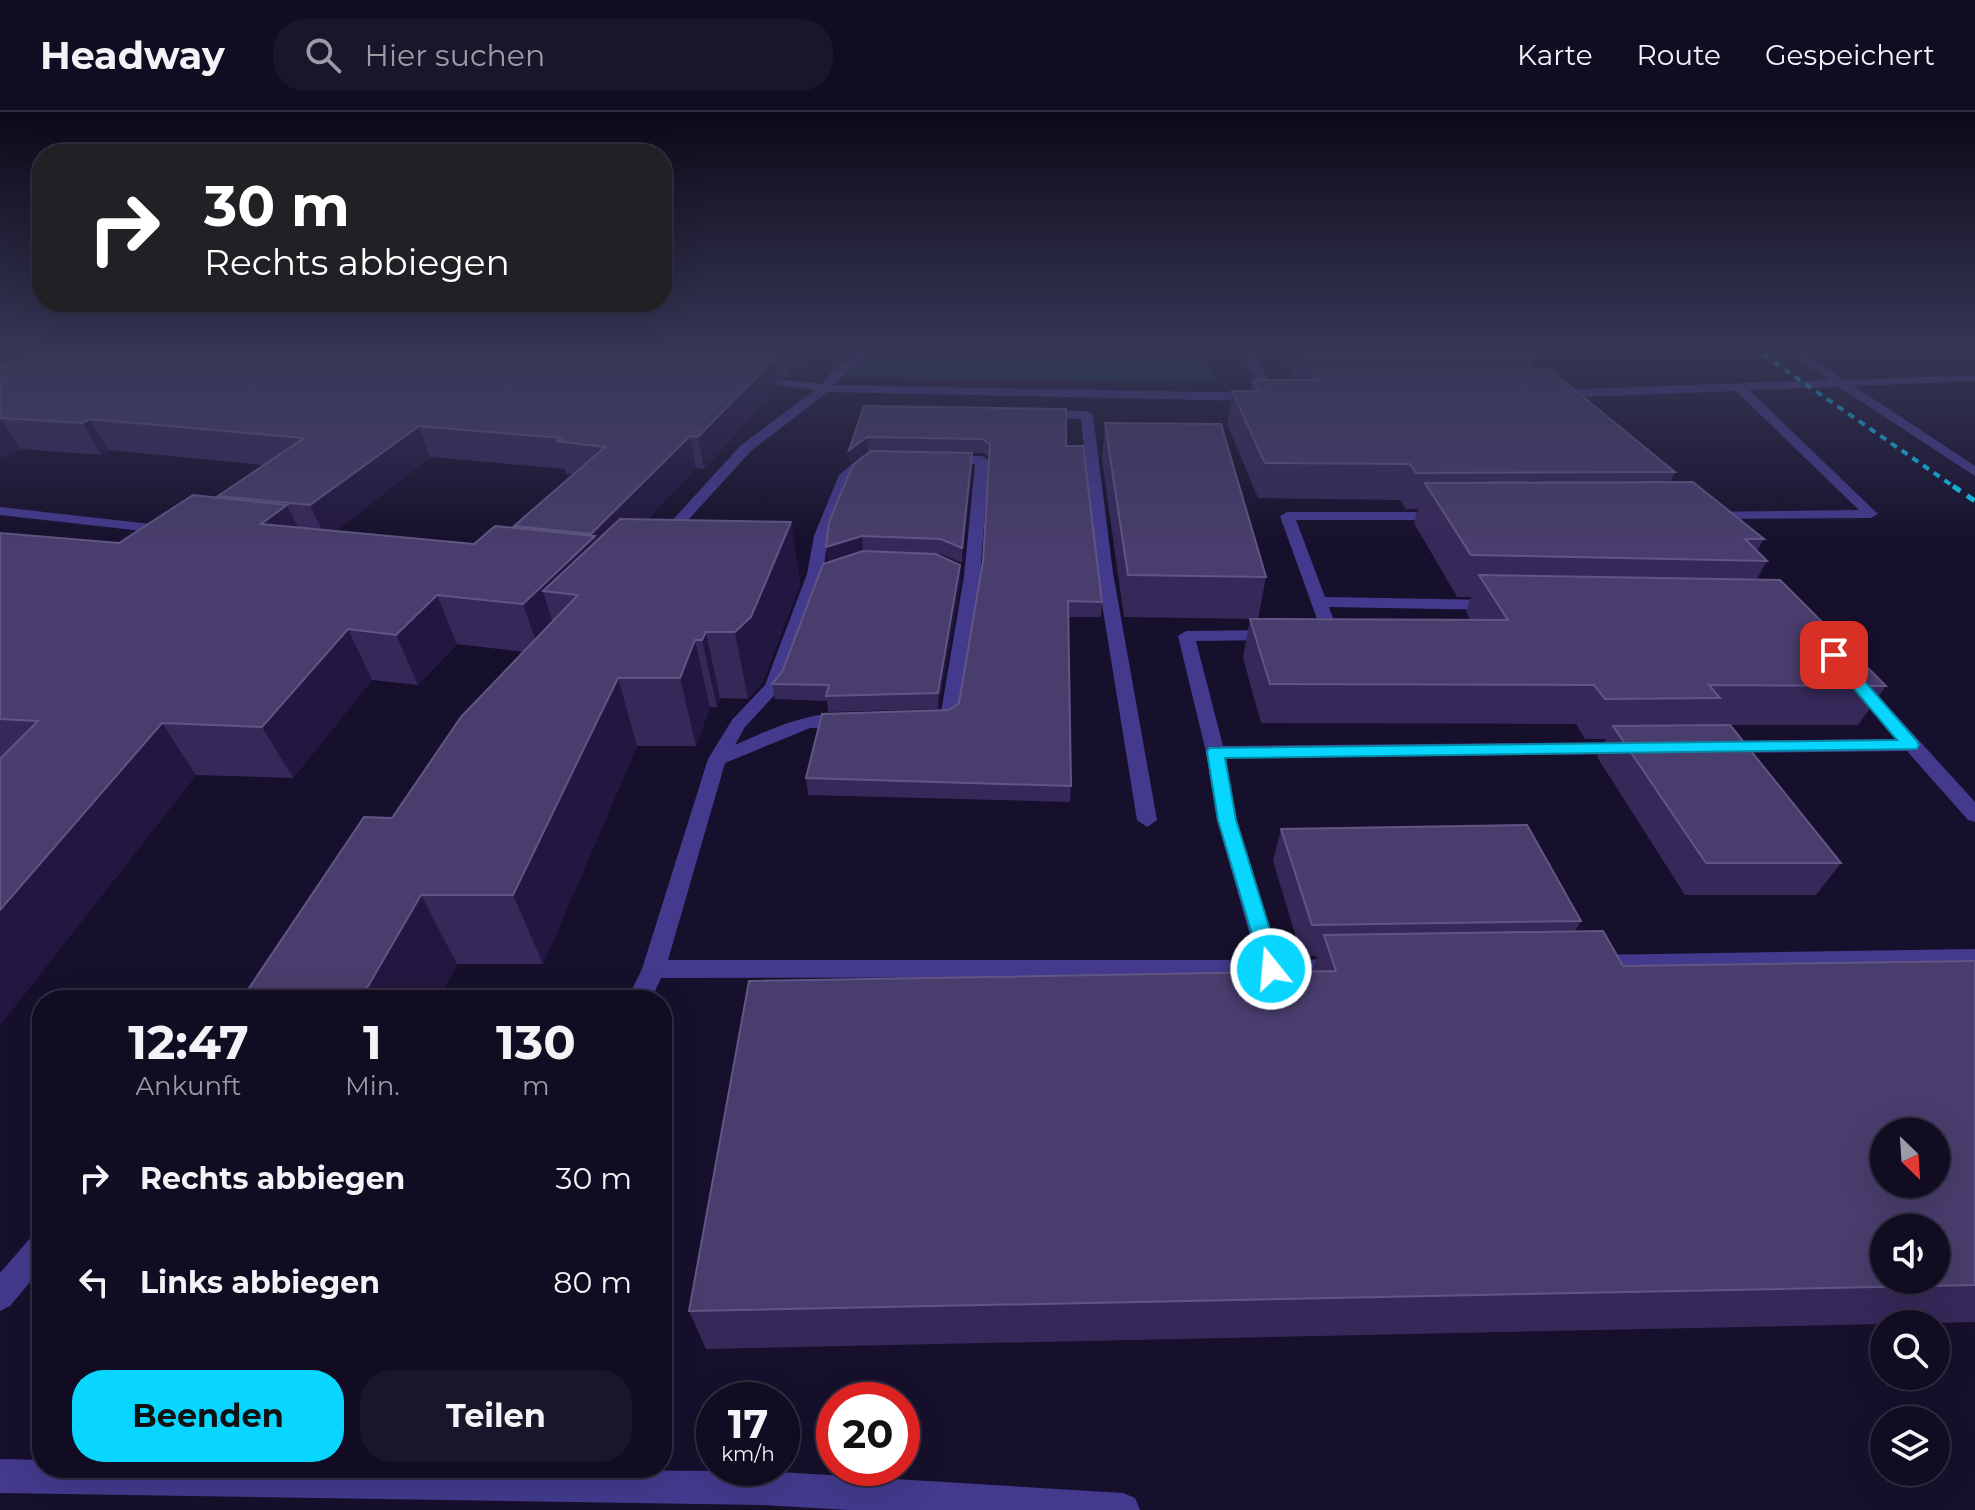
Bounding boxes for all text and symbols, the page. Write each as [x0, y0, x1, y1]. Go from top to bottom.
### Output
search box [273, 19, 833, 91]
text: Headway [40, 32, 225, 79]
icon: search [301, 33, 345, 77]
text: Hier suchen [365, 37, 545, 74]
text: Karte [1517, 38, 1593, 72]
text: Route [1637, 38, 1721, 72]
text: Gespeichert [1765, 38, 1935, 72]
text: 30 m [204, 172, 350, 240]
icon: right [72, 176, 176, 280]
text: Rechts abbiegen [204, 240, 510, 284]
pin [1800, 621, 1868, 689]
icon: arrive [1812, 633, 1856, 677]
position arrow [1229, 927, 1313, 1011]
text: 12:47 [128, 1013, 249, 1071]
text: 1 [363, 1013, 382, 1071]
text: 130 [496, 1013, 576, 1071]
text: Ankunft [135, 1070, 241, 1102]
text: Min. [345, 1070, 400, 1102]
text: m [522, 1070, 550, 1102]
north arrow [1870, 1118, 1950, 1198]
map controls [1870, 1118, 1950, 1486]
icon: right [72, 1156, 116, 1200]
text: Rechts abbiegen [140, 1160, 405, 1197]
text: 30 m [556, 1160, 632, 1197]
button: sound [1870, 1214, 1950, 1294]
icon: left [72, 1260, 116, 1304]
text: Links abbiegen [140, 1264, 380, 1301]
text: 80 m [553, 1264, 632, 1301]
button: search [1870, 1310, 1950, 1390]
button: Beenden [72, 1370, 344, 1462]
button: Teilen [360, 1370, 632, 1462]
speed limit sign: 20 [816, 1382, 920, 1486]
text: 17 [728, 1399, 768, 1448]
button: layers [1870, 1406, 1950, 1486]
text: km/h [721, 1442, 775, 1466]

